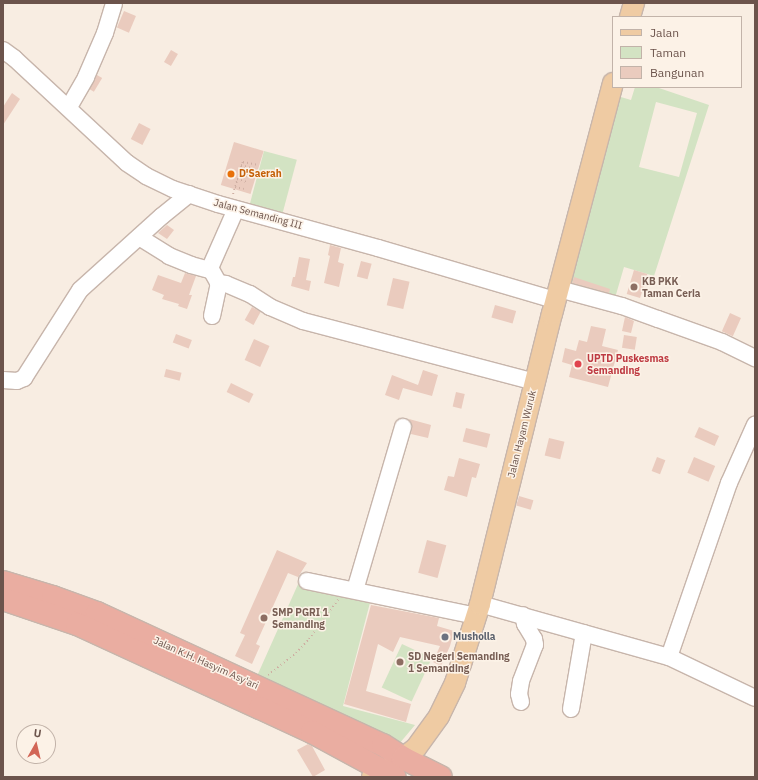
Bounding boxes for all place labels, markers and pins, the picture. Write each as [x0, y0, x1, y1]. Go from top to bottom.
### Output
place label: D'Saerah [239, 168, 282, 180]
marker: D'Saerah [226, 169, 236, 179]
place label: KB PKK Taman Ceria [642, 275, 700, 298]
marker: KB PKK Taman Ceria [629, 282, 639, 292]
place label: UPTD Puskesmas Semanding [587, 352, 669, 376]
marker: UPTD Puskesmas Semanding [572, 358, 584, 370]
place label: SMP PGRI 1 Semanding [272, 606, 329, 630]
marker: SMP PGRI 1 Semanding [259, 613, 269, 623]
place label: Musholla [453, 631, 495, 643]
marker: Musholla [440, 632, 450, 642]
place label: SD Negeri Semanding 1 Semanding [408, 650, 510, 674]
marker: SD Negeri Semanding 1 Semanding [395, 657, 405, 667]

